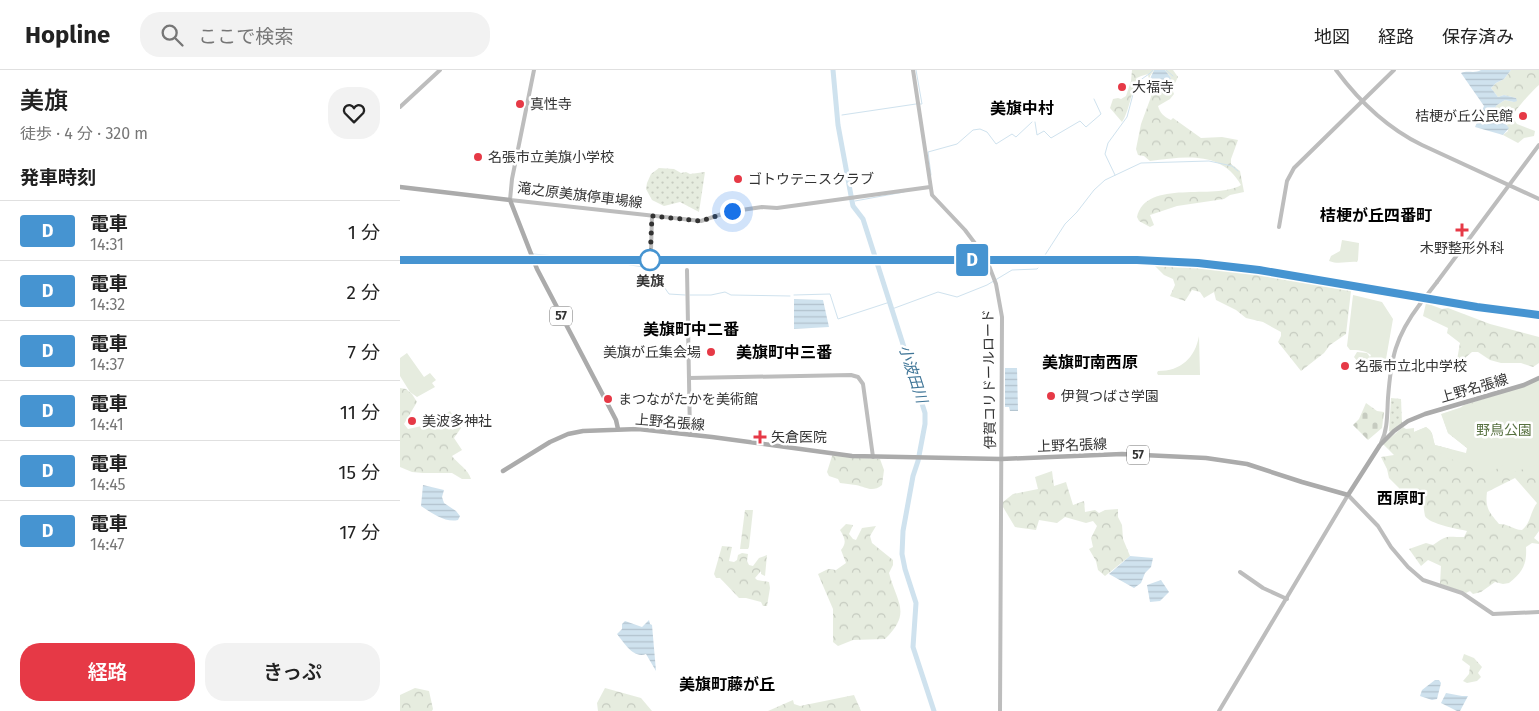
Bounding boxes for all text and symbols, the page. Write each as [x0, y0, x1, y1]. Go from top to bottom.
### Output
search box [140, 12, 490, 57]
text: Hopline [25, 21, 110, 49]
icon: search [158, 21, 186, 49]
text: ここで検索 [198, 25, 293, 48]
text: 地図 [1314, 26, 1350, 48]
text: 経路 [1378, 26, 1414, 48]
text: 保存済み [1442, 26, 1514, 48]
place label: 大福寺 [1132, 79, 1174, 96]
marker: 大福寺 [1116, 81, 1128, 93]
text: 美旗 [20, 87, 68, 115]
button: heart [328, 87, 380, 139]
place label: 真性寺 [530, 96, 572, 113]
marker: 真性寺 [514, 98, 526, 110]
district label: 美旗中村 [990, 99, 1054, 118]
place label: 桔梗が丘公民館 [1415, 108, 1513, 125]
marker: 桔梗が丘公民館 [1517, 110, 1529, 122]
text: 徒歩 · 4 分 · 320 m [20, 124, 148, 143]
place label: 名張市立美旗小学校 [488, 149, 614, 166]
marker: 名張市立美旗小学校 [472, 151, 484, 163]
text: 発車時刻 [20, 166, 96, 189]
place label: ゴトウテニスクラブ [748, 171, 874, 188]
marker: ゴトウテニスクラブ [732, 173, 744, 185]
street label: 滝之原美旗停車場線 [516, 179, 644, 212]
your location [720, 199, 745, 224]
district label: 桔梗が丘四番町 [1320, 206, 1432, 225]
text: 電車 [90, 212, 128, 235]
text: D [42, 220, 53, 242]
text: 1 分 [348, 221, 380, 244]
marker: 木野整形外科 [1455, 223, 1469, 237]
text: 14:31 [90, 235, 124, 254]
place label: 木野整形外科 [1420, 240, 1504, 257]
line badge: D [956, 244, 988, 276]
marker: 美旗 [639, 249, 661, 271]
text: D [966, 249, 978, 271]
text: 電車 [90, 272, 128, 295]
place label: 美旗 [636, 273, 665, 290]
text: D [42, 280, 53, 302]
text: 2 分 [347, 281, 380, 304]
text: 14:32 [90, 295, 125, 314]
road number: 57 [550, 307, 572, 326]
street label: 伊賀コリドールロード [980, 309, 999, 449]
district label: 美旗町中二番 [643, 320, 739, 339]
text: 電車 [90, 332, 128, 355]
text: D [42, 340, 53, 362]
text: 7 分 [348, 341, 380, 364]
district label: 美旗町中三番 [736, 343, 832, 362]
water label: 小波田川 [895, 343, 931, 407]
place label: 美旗が丘集会場 [603, 344, 701, 361]
marker: 美旗が丘集会場 [705, 346, 717, 358]
district label: 美旗町南西原 [1042, 353, 1138, 372]
text: 14:37 [90, 355, 124, 374]
place label: 名張市立北中学校 [1355, 358, 1467, 375]
marker: 名張市立北中学校 [1339, 360, 1351, 372]
street label: 上野名張線 [1438, 371, 1510, 406]
place label: 伊賀つばさ学園 [1061, 388, 1159, 405]
marker: 伊賀つばさ学園 [1045, 390, 1057, 402]
place label: まつながたかを美術館 [618, 391, 758, 408]
text: 電車 [90, 392, 128, 415]
marker: まつながたかを美術館 [602, 393, 614, 405]
text: D [42, 400, 53, 422]
text: 11 分 [340, 401, 380, 424]
street label: 上野名張線 [634, 411, 706, 434]
place label: 美波多神社 [422, 413, 492, 430]
text: 14:41 [90, 415, 124, 434]
marker: 美波多神社 [406, 415, 418, 427]
park label: 野鳥公園 [1476, 422, 1532, 439]
place label: 矢倉医院 [771, 429, 827, 446]
marker: 矢倉医院 [753, 430, 767, 444]
street label: 上野名張線 [1037, 436, 1107, 455]
road number: 57 [1127, 446, 1149, 464]
text: 電車 [90, 452, 128, 475]
text: D [42, 460, 53, 482]
text: 15 分 [338, 461, 380, 484]
text: 14:45 [90, 475, 126, 494]
district label: 西原町 [1377, 489, 1425, 508]
text: 電車 [90, 512, 128, 535]
text: D [42, 520, 53, 542]
text: 17 分 [339, 521, 380, 544]
text: 14:47 [90, 535, 124, 554]
button: 経路 [20, 643, 195, 701]
button: きっぷ [205, 643, 380, 701]
district label: 美旗町藤が丘 [679, 675, 775, 694]

